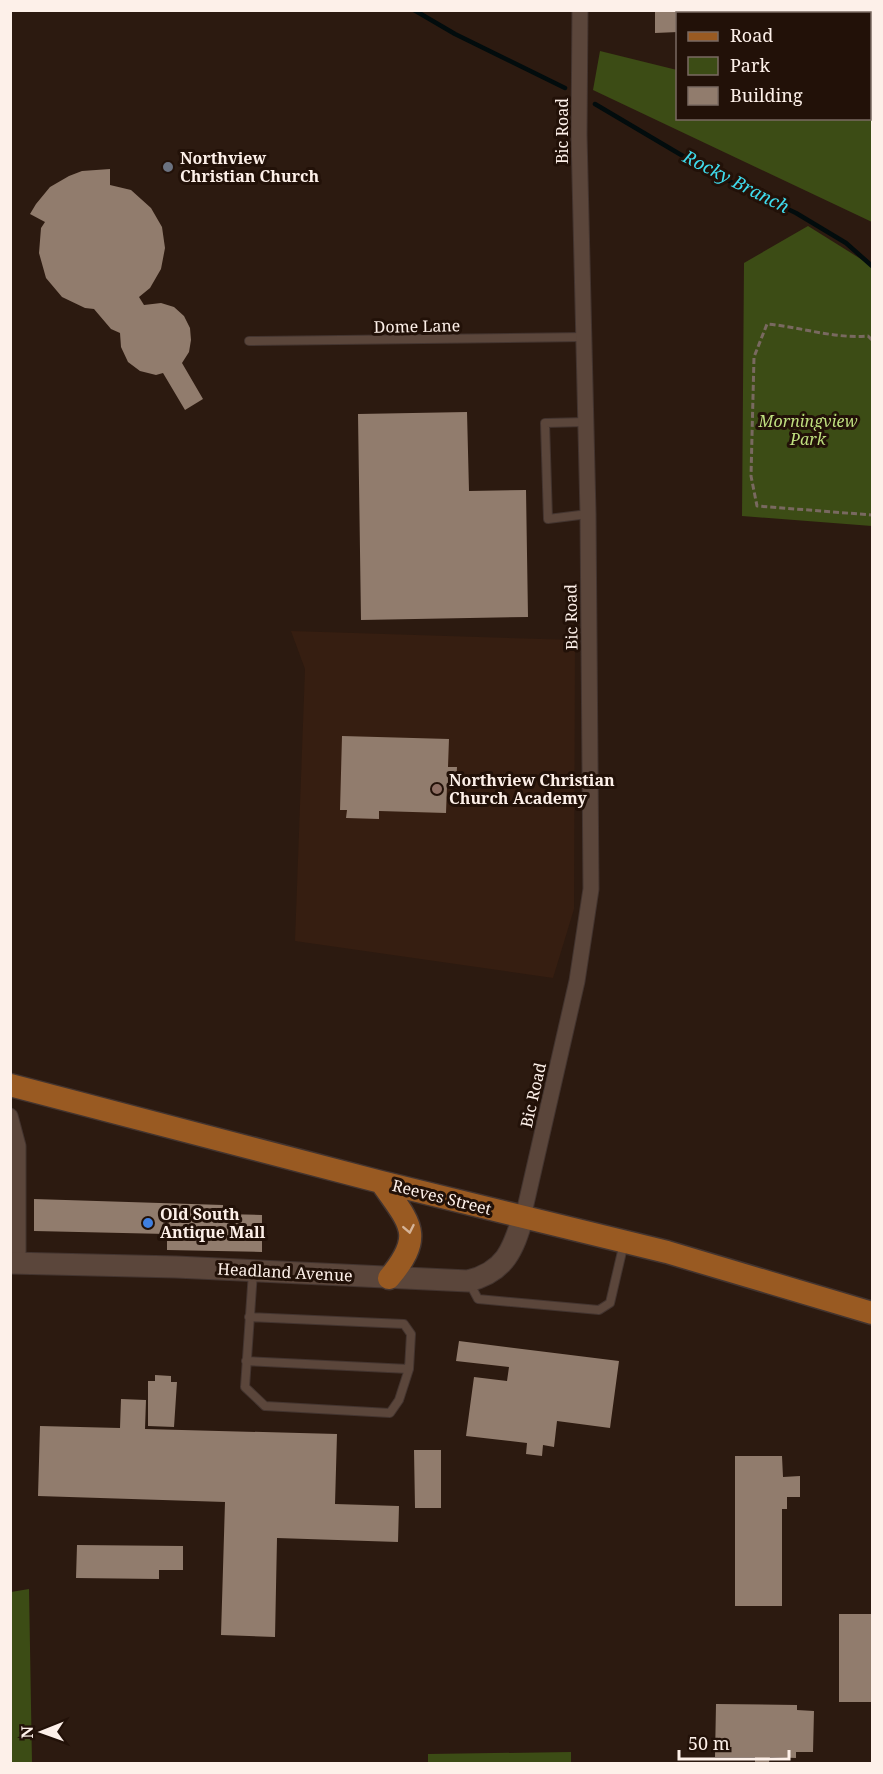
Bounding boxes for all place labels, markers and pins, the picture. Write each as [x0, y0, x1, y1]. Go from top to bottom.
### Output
place label: Northview Christian Church [180, 147, 319, 187]
marker: Northview Christian Church [161, 160, 175, 174]
place label: Northview Christian Church Academy [449, 769, 615, 809]
marker: Northview Christian Church Academy [430, 782, 444, 796]
place label: Old South Antique Mall [160, 1203, 266, 1243]
marker: Old South Antique Mall [141, 1216, 155, 1230]

